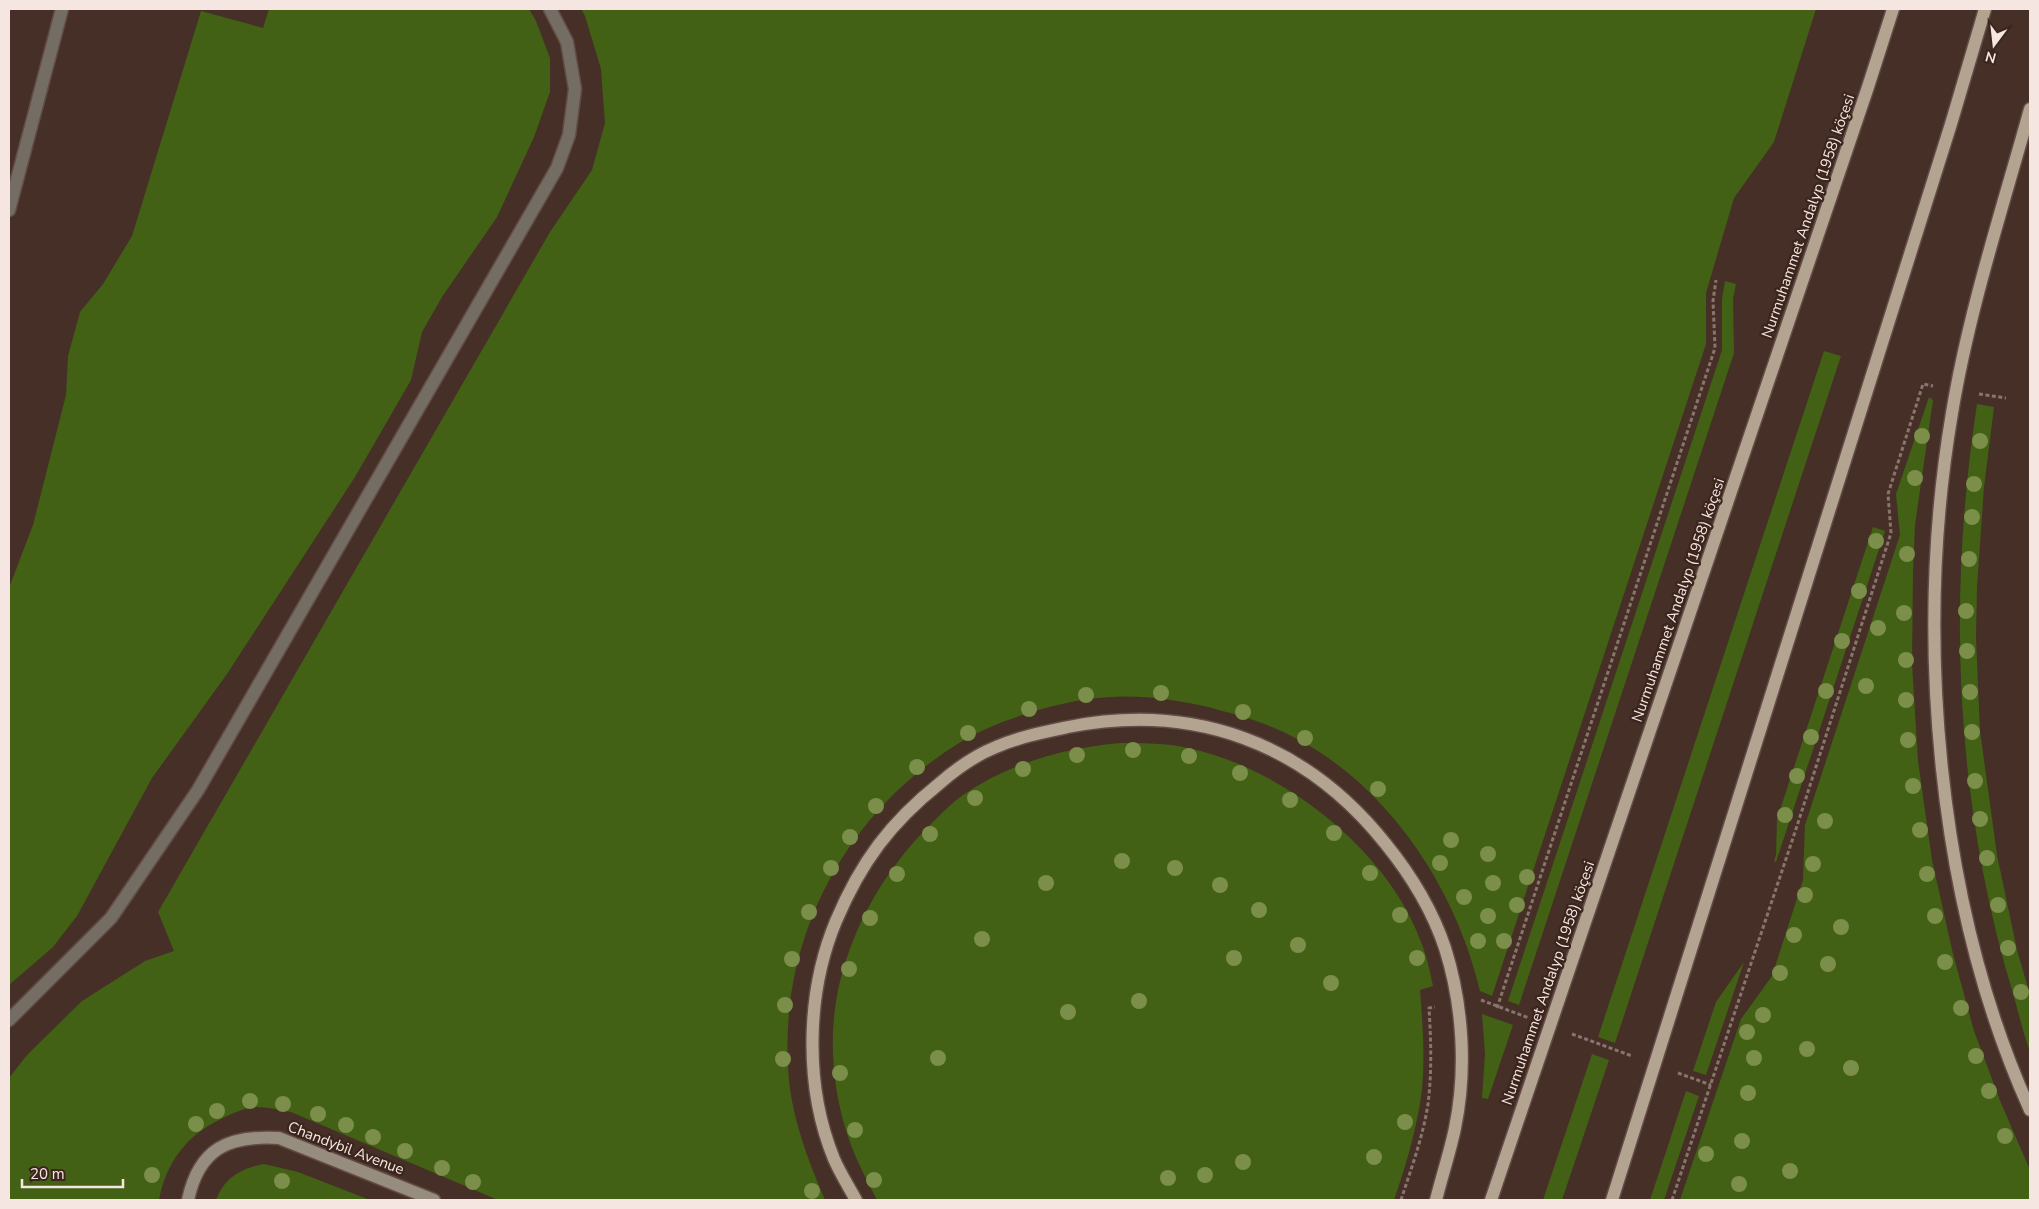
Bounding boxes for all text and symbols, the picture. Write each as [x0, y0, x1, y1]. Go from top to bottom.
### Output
north arrow [1969, 20, 2019, 70]
text: N [1983, 47, 1998, 68]
street label: Nurmuhammet Andalyp (1958) köçesi [1757, 91, 1859, 341]
street label: Nurmuhammet Andalyp (1958) köçesi [1627, 475, 1729, 725]
street label: Nurmuhammet Andalyp (1958) köçesi [1497, 858, 1599, 1108]
street label: Chandybil Avenue [285, 1117, 407, 1179]
scale bar [22, 1156, 124, 1188]
text: 20 m [30, 1164, 65, 1184]

